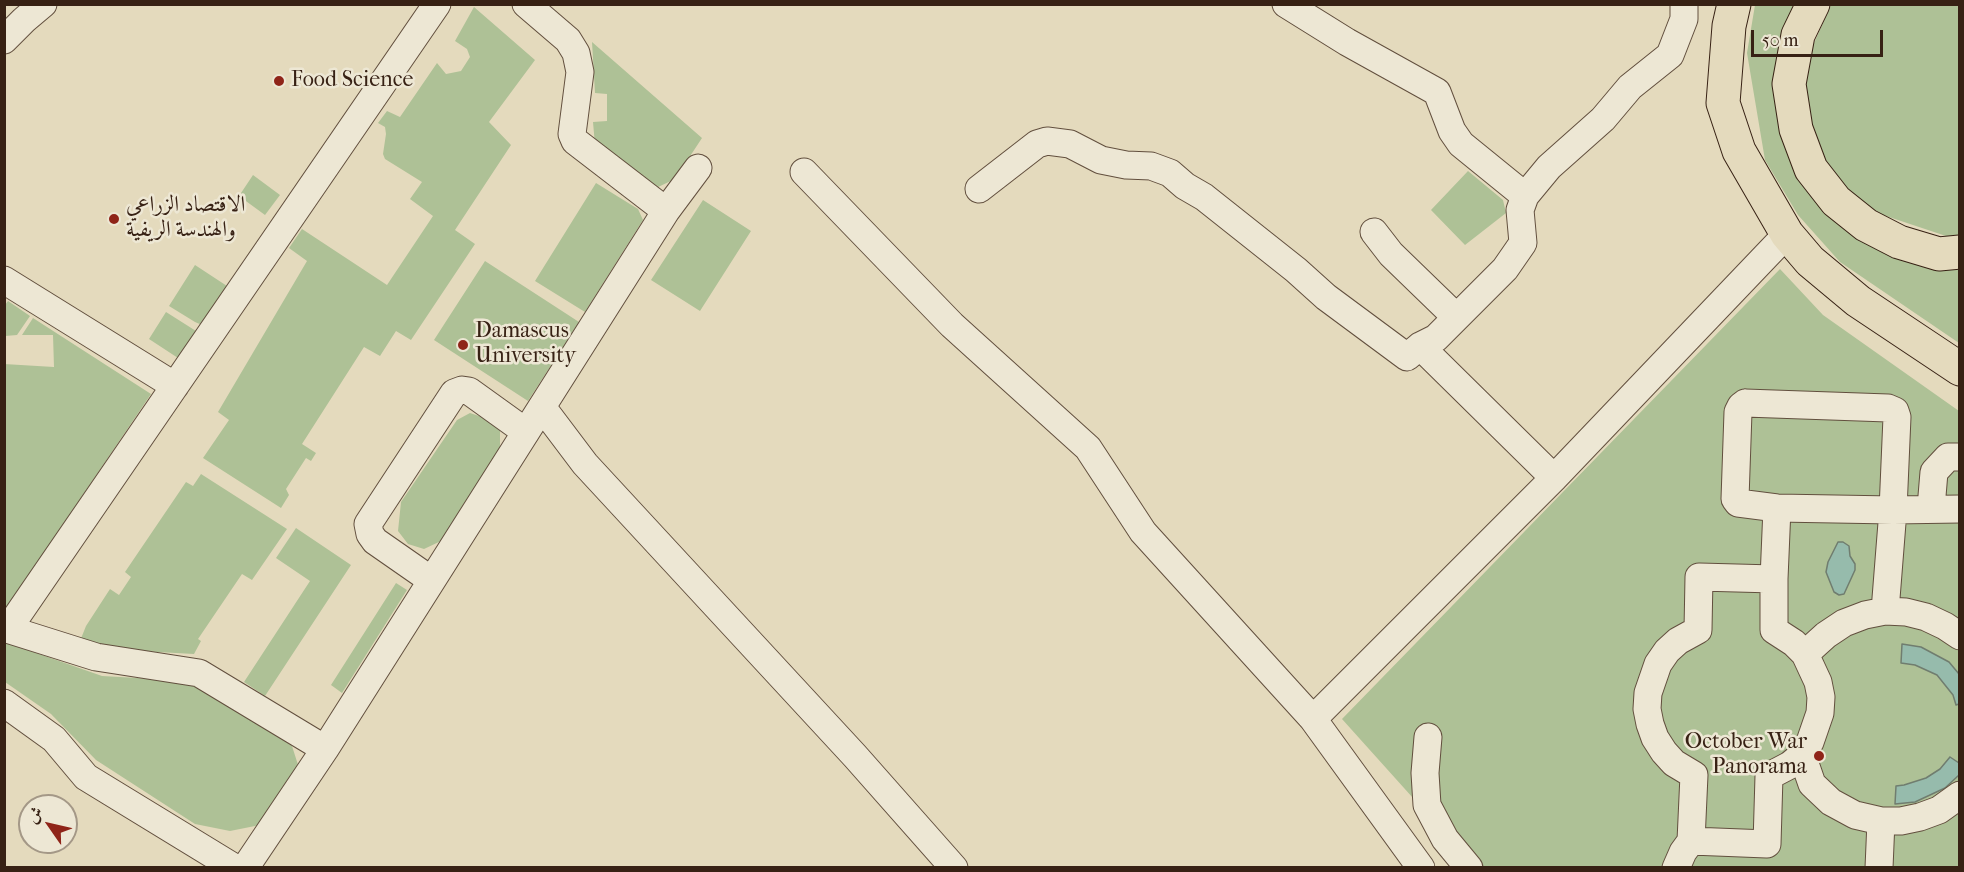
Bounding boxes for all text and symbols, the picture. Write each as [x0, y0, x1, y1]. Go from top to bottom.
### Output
scale bar [1754, 18, 1886, 56]
text: 50 m [1762, 30, 1798, 51]
place label: Food Science [291, 68, 413, 94]
marker: Food Science [272, 74, 286, 88]
place label: الاقتصاد الزراعي والهندسة الريفية [126, 193, 245, 244]
marker: الاقتصاد الزراعي والهندسة الريفية [107, 212, 121, 226]
place label: Damascus University [475, 319, 576, 370]
marker: Damascus University [456, 338, 470, 352]
place label: October War Panorama [1685, 730, 1807, 782]
marker: October War Panorama [1812, 749, 1826, 763]
north arrow [18, 794, 78, 854]
text: ش [22, 803, 47, 827]

